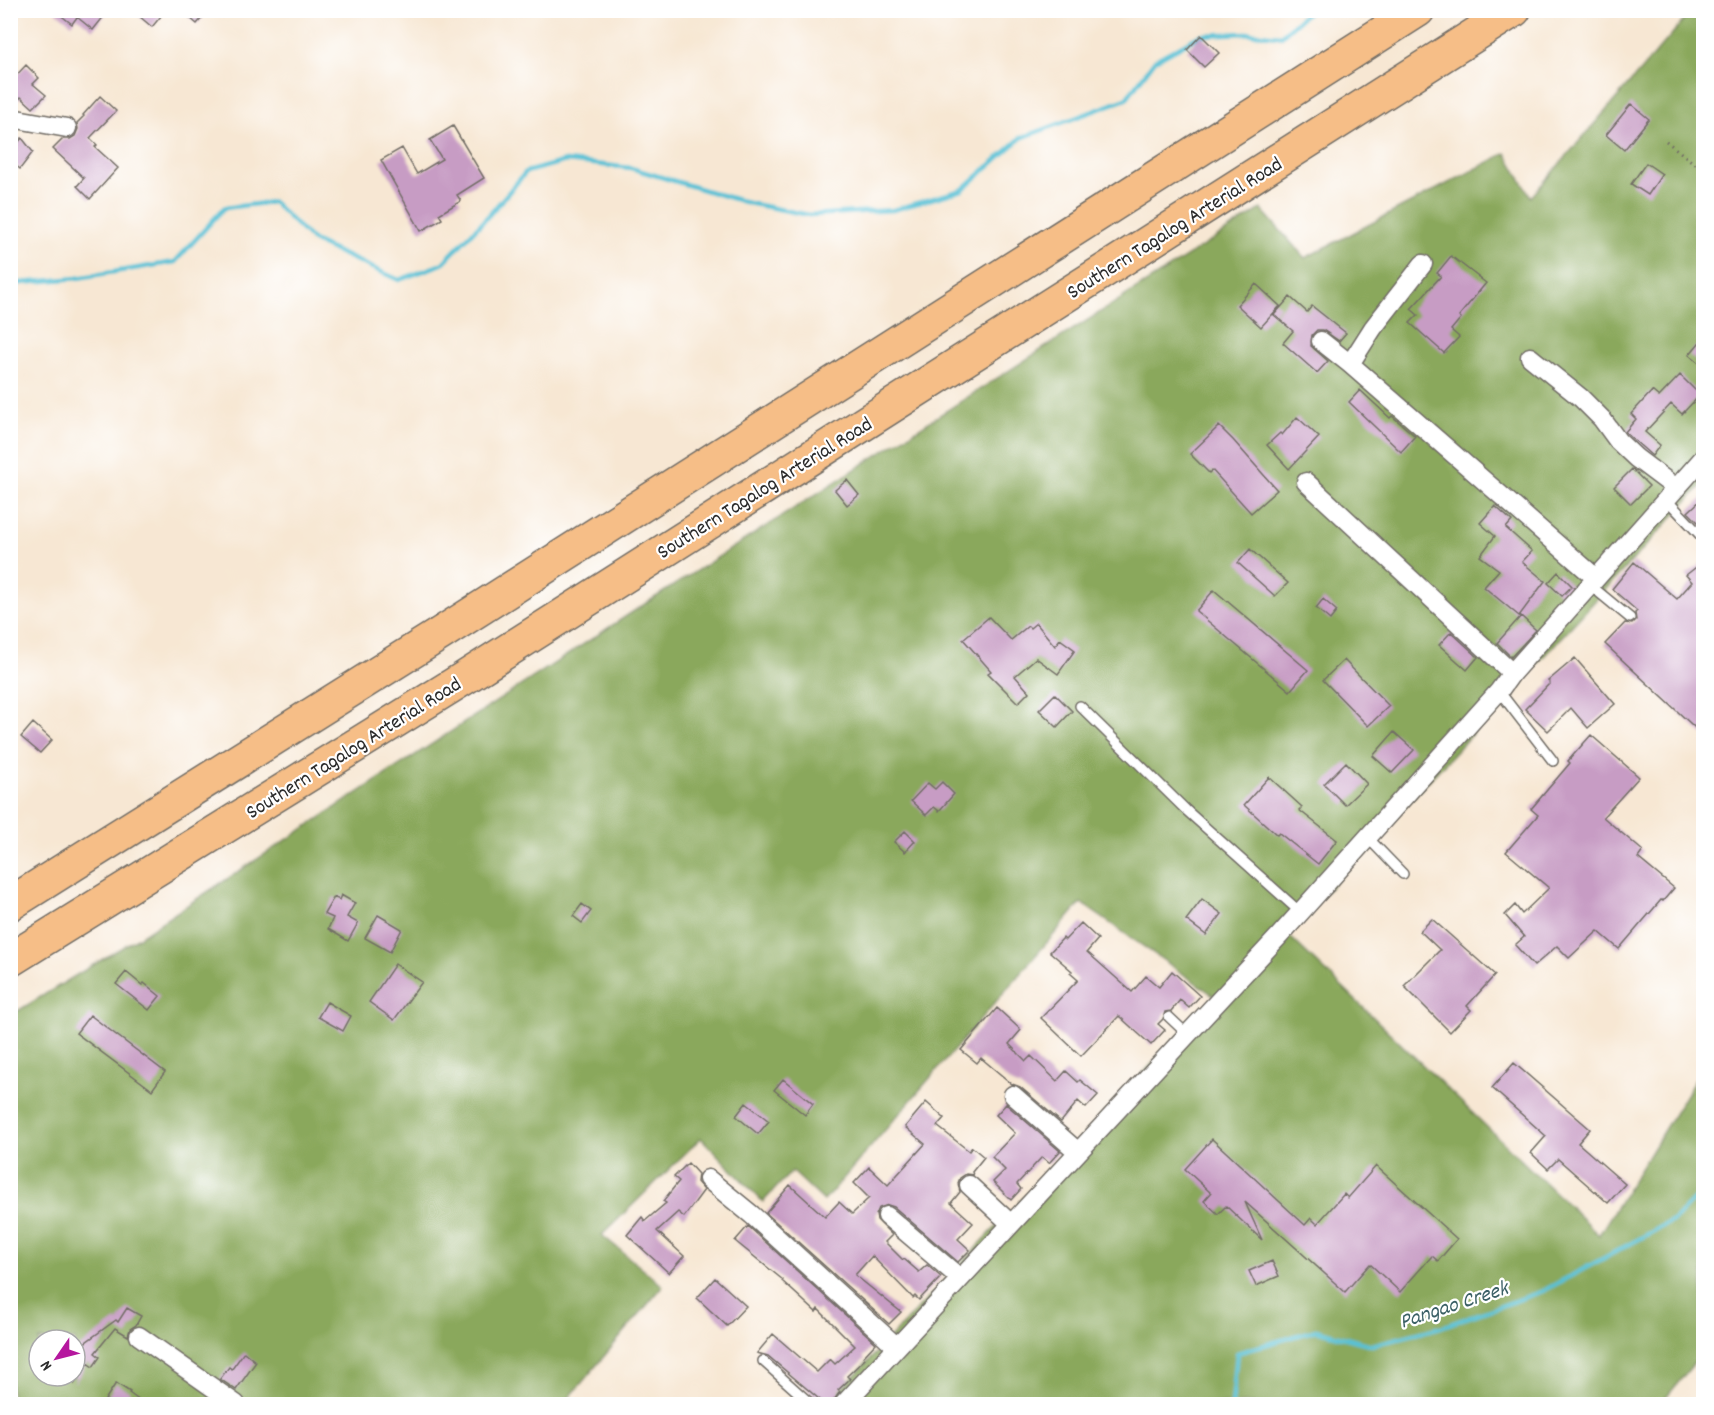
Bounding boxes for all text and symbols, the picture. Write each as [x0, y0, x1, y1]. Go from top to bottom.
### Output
street label: Southern Tagalog Arterial Road [1062, 151, 1289, 308]
street label: Southern Tagalog Arterial Road [652, 411, 879, 568]
street label: Southern Tagalog Arterial Road [241, 671, 468, 828]
water label: Pangao Creek [1396, 1274, 1514, 1338]
north arrow [27, 1328, 87, 1388]
text: N [35, 1355, 58, 1375]

